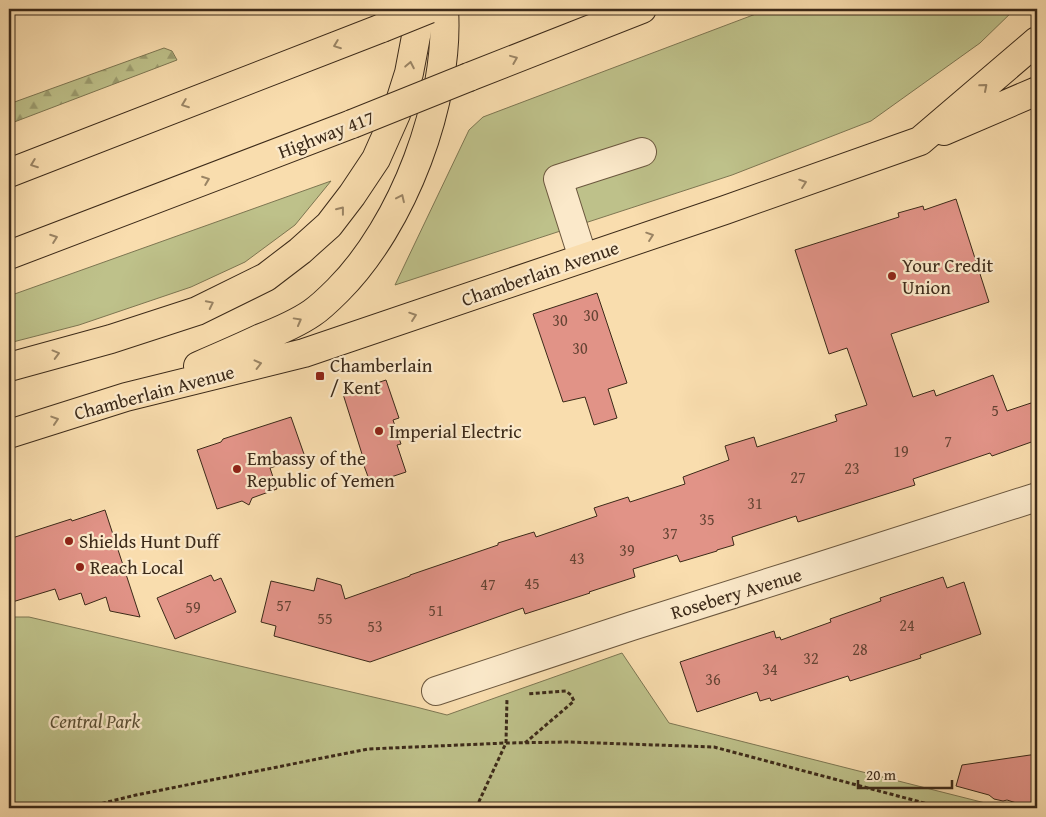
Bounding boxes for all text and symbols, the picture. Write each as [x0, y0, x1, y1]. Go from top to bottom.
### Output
one-way arrow [333, 39, 342, 50]
one-way arrow [510, 55, 518, 65]
one-way arrow [405, 61, 415, 70]
one-way arrow [978, 84, 987, 93]
one-way arrow [182, 99, 190, 109]
street label: Highway 417 [274, 103, 378, 165]
one-way arrow [30, 157, 39, 168]
one-way arrow [201, 176, 210, 186]
one-way arrow [799, 179, 807, 189]
one-way arrow [394, 194, 405, 203]
one-way arrow [335, 207, 343, 216]
one-way arrow [645, 232, 653, 242]
street label: Chamberlain Avenue [457, 233, 623, 313]
one-way arrow [50, 234, 58, 244]
place label: Your Credit Union [902, 251, 994, 301]
marker: Your Credit Union [886, 270, 898, 282]
one-way arrow [205, 300, 214, 311]
house number: 30 [583, 303, 599, 327]
house number: 30 [552, 308, 568, 332]
one-way arrow [408, 312, 417, 322]
one-way arrow [293, 318, 302, 328]
house number: 30 [572, 336, 588, 360]
one-way arrow [51, 349, 60, 360]
place label: Chamberlain / Kent [330, 351, 433, 401]
street label: Chamberlain Avenue [71, 357, 237, 427]
one-way arrow [253, 359, 262, 370]
marker: Chamberlain / Kent [314, 370, 326, 382]
house number: 5 [991, 398, 999, 422]
one-way arrow [51, 415, 59, 425]
place label: Imperial Electric [389, 417, 522, 445]
marker: Imperial Electric [373, 425, 385, 437]
house number: 7 [944, 429, 952, 453]
house number: 19 [893, 439, 909, 463]
place label: Embassy of the Republic of Yemen [247, 444, 395, 494]
house number: 23 [844, 456, 860, 480]
marker: Embassy of the Republic of Yemen [231, 463, 243, 475]
house number: 27 [790, 465, 806, 489]
house number: 31 [747, 491, 763, 515]
house number: 35 [699, 507, 715, 531]
house number: 37 [662, 521, 678, 545]
place label: Shields Hunt Duff [79, 527, 221, 555]
marker: Shields Hunt Duff [63, 535, 75, 547]
house number: 39 [619, 538, 635, 562]
house number: 43 [569, 546, 585, 570]
place label: Reach Local [90, 553, 184, 581]
street label: Rosebery Avenue [667, 560, 805, 626]
marker: Reach Local [74, 561, 86, 573]
house number: 45 [524, 571, 540, 595]
house number: 47 [480, 572, 496, 596]
house number: 57 [276, 593, 292, 617]
house number: 59 [185, 595, 201, 619]
house number: 51 [428, 598, 444, 622]
house number: 55 [317, 606, 333, 630]
house number: 24 [899, 613, 915, 637]
house number: 53 [367, 614, 383, 638]
house number: 28 [852, 637, 868, 661]
house number: 32 [803, 646, 819, 670]
house number: 34 [762, 657, 778, 681]
house number: 36 [705, 667, 721, 691]
park label: Central Park [50, 707, 140, 735]
scale bar [858, 757, 952, 789]
text: 20 m [866, 764, 897, 785]

